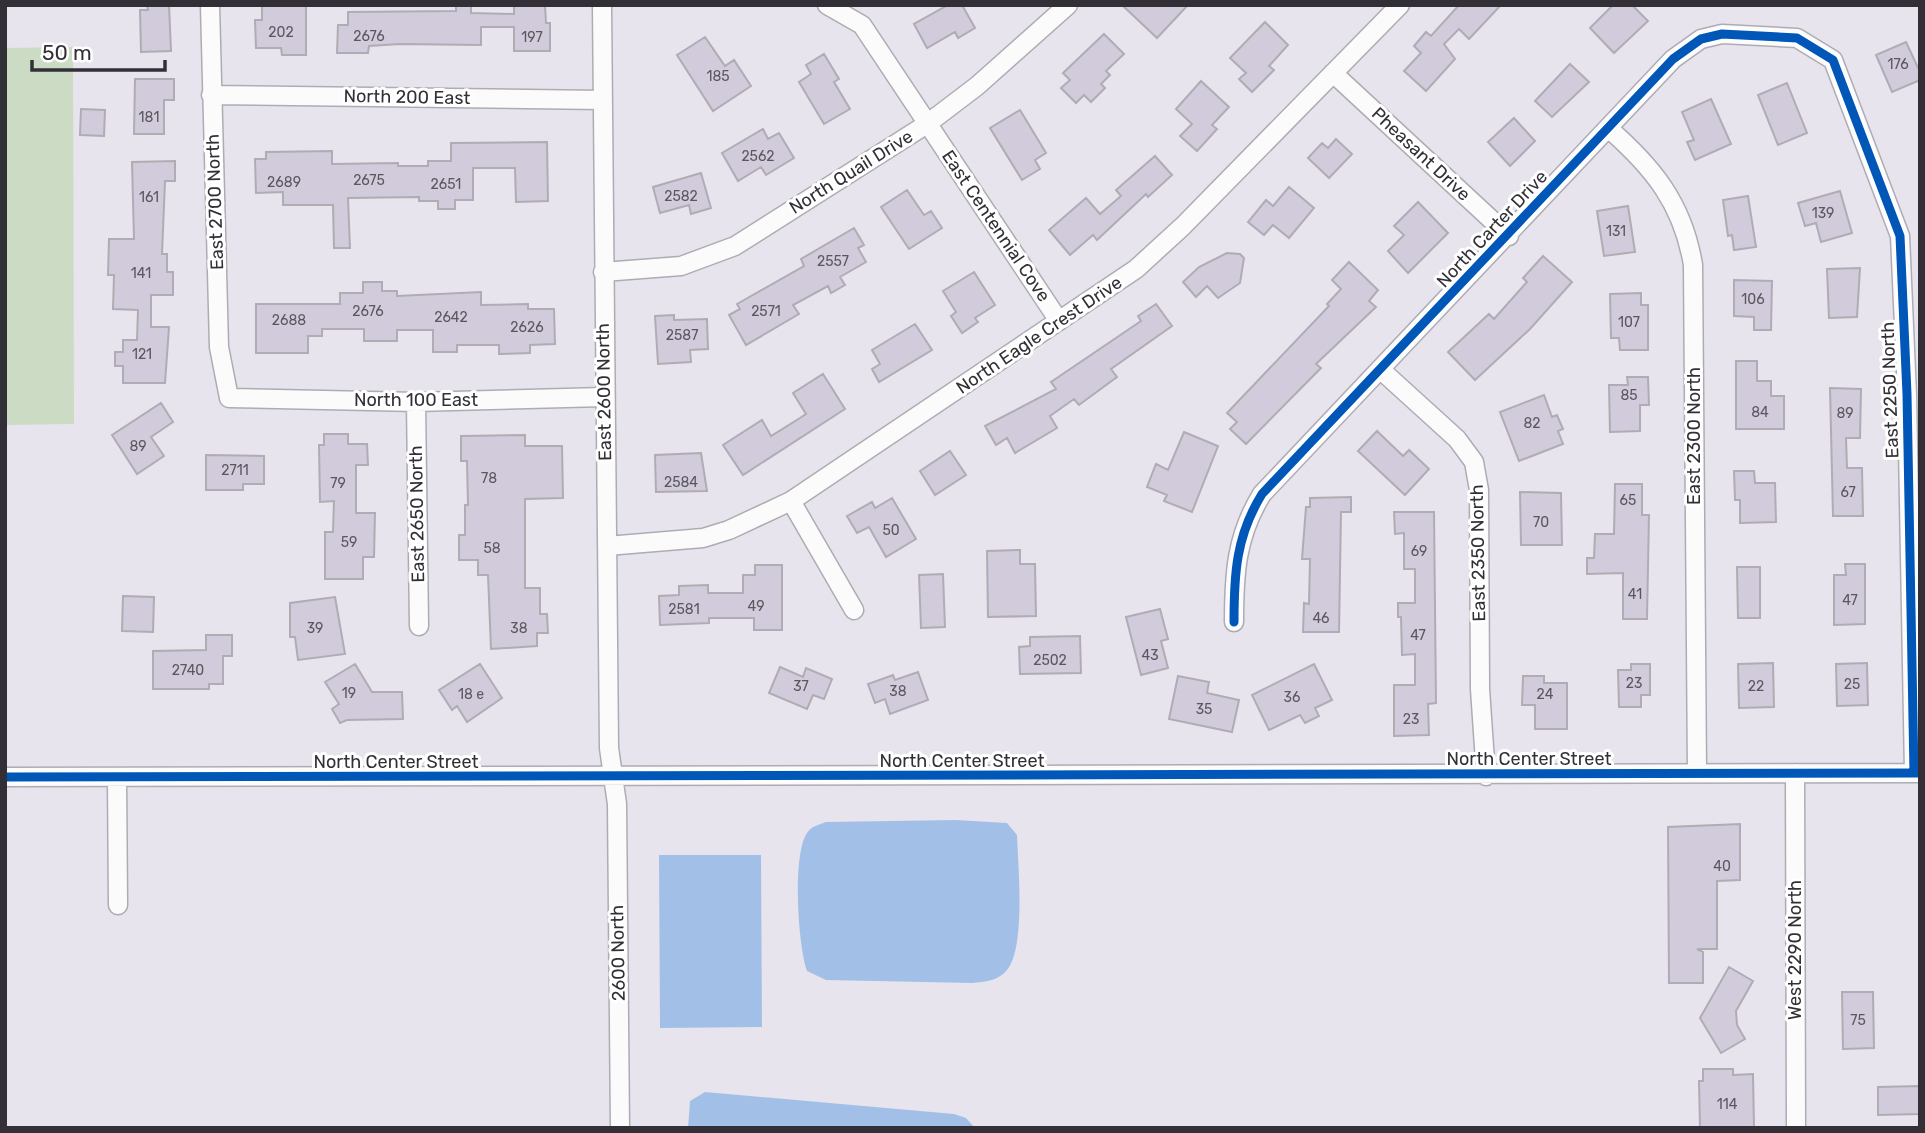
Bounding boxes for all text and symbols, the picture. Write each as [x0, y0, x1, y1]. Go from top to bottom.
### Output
house number: 202 [268, 24, 294, 41]
scale bar [32, 28, 164, 72]
house number: 2676 [353, 28, 385, 45]
house number: 197 [521, 29, 543, 46]
text: 50 m [42, 40, 92, 65]
house number: 176 [1887, 56, 1909, 73]
house number: 185 [706, 68, 730, 85]
street label: North 200 East [343, 85, 471, 109]
street label: Pheasant Drive [1367, 103, 1475, 205]
house number: 181 [139, 109, 159, 126]
street label: North Quail Drive [785, 125, 917, 219]
street label: East 2700 North [202, 134, 228, 270]
street label: East Centennial Cove [937, 146, 1055, 306]
house number: 2562 [741, 148, 775, 165]
street label: North Carter Drive [1432, 166, 1552, 292]
house number: 2675 [353, 172, 385, 189]
house number: 2689 [267, 174, 301, 191]
house number: 2651 [431, 176, 461, 193]
house number: 2582 [664, 188, 698, 205]
house number: 161 [139, 189, 159, 206]
house number: 139 [1812, 205, 1834, 222]
house number: 131 [1606, 223, 1626, 240]
house number: 2557 [817, 253, 849, 270]
house number: 141 [131, 265, 151, 282]
street label: North Eagle Crest Drive [952, 271, 1126, 399]
house number: 106 [1741, 291, 1765, 308]
house number: 2676 [352, 303, 384, 320]
house number: 2571 [751, 303, 781, 320]
house number: 2642 [434, 309, 468, 326]
house number: 2688 [272, 312, 306, 329]
house number: 107 [1618, 314, 1640, 331]
house number: 2626 [510, 319, 544, 336]
street label: East 2250 North [1877, 321, 1903, 459]
street label: East 2600 North [592, 323, 616, 461]
house number: 2587 [666, 327, 698, 344]
house number: 121 [132, 346, 152, 363]
street label: East 2300 North [1683, 367, 1705, 505]
house number: 85 [1620, 387, 1638, 404]
street label: North 100 East [354, 389, 478, 411]
house number: 84 [1751, 404, 1769, 421]
house number: 89 [1836, 405, 1854, 422]
house number: 82 [1523, 415, 1541, 432]
house number: 89 [129, 438, 147, 455]
street label: East 2650 North [405, 445, 429, 583]
house number: 2711 [221, 462, 249, 479]
house number: 78 [481, 470, 497, 487]
house number: 2584 [664, 474, 698, 491]
house number: 79 [330, 475, 346, 492]
street label: East 2350 North [1466, 484, 1490, 622]
house number: 67 [1840, 484, 1856, 501]
house number: 65 [1620, 492, 1636, 509]
house number: 70 [1533, 514, 1549, 531]
house number: 50 [882, 522, 900, 539]
house number: 59 [341, 534, 357, 551]
house number: 58 [483, 540, 501, 557]
house number: 69 [1411, 543, 1427, 560]
house number: 41 [1628, 586, 1642, 603]
house number: 47 [1842, 592, 1858, 609]
house number: 49 [748, 598, 764, 615]
house number: 2581 [668, 601, 700, 618]
house number: 46 [1312, 610, 1330, 627]
house number: 39 [307, 620, 323, 637]
house number: 38 [510, 620, 528, 637]
house number: 47 [1410, 627, 1426, 644]
house number: 43 [1141, 647, 1159, 664]
house number: 2502 [1033, 652, 1067, 669]
house number: 2740 [172, 662, 204, 679]
house number: 23 [1626, 675, 1642, 692]
house number: 25 [1844, 676, 1860, 693]
house number: 37 [793, 678, 809, 695]
house number: 22 [1748, 678, 1764, 695]
house number: 38 [889, 683, 907, 700]
house number: 19 [342, 685, 356, 702]
house number: 18 e [458, 686, 484, 703]
house number: 24 [1537, 686, 1554, 703]
house number: 36 [1284, 689, 1300, 706]
house number: 35 [1196, 701, 1212, 718]
house number: 23 [1403, 711, 1419, 728]
street label: North Center Street [1447, 748, 1611, 770]
street label: North Center Street [880, 750, 1044, 772]
street label: North Center Street [314, 751, 478, 773]
house number: 40 [1713, 858, 1731, 875]
street label: West 2290 North [1784, 880, 1806, 1020]
street label: 2600 North [606, 905, 630, 1001]
house number: 75 [1850, 1012, 1866, 1029]
house number: 114 [1717, 1096, 1738, 1113]

